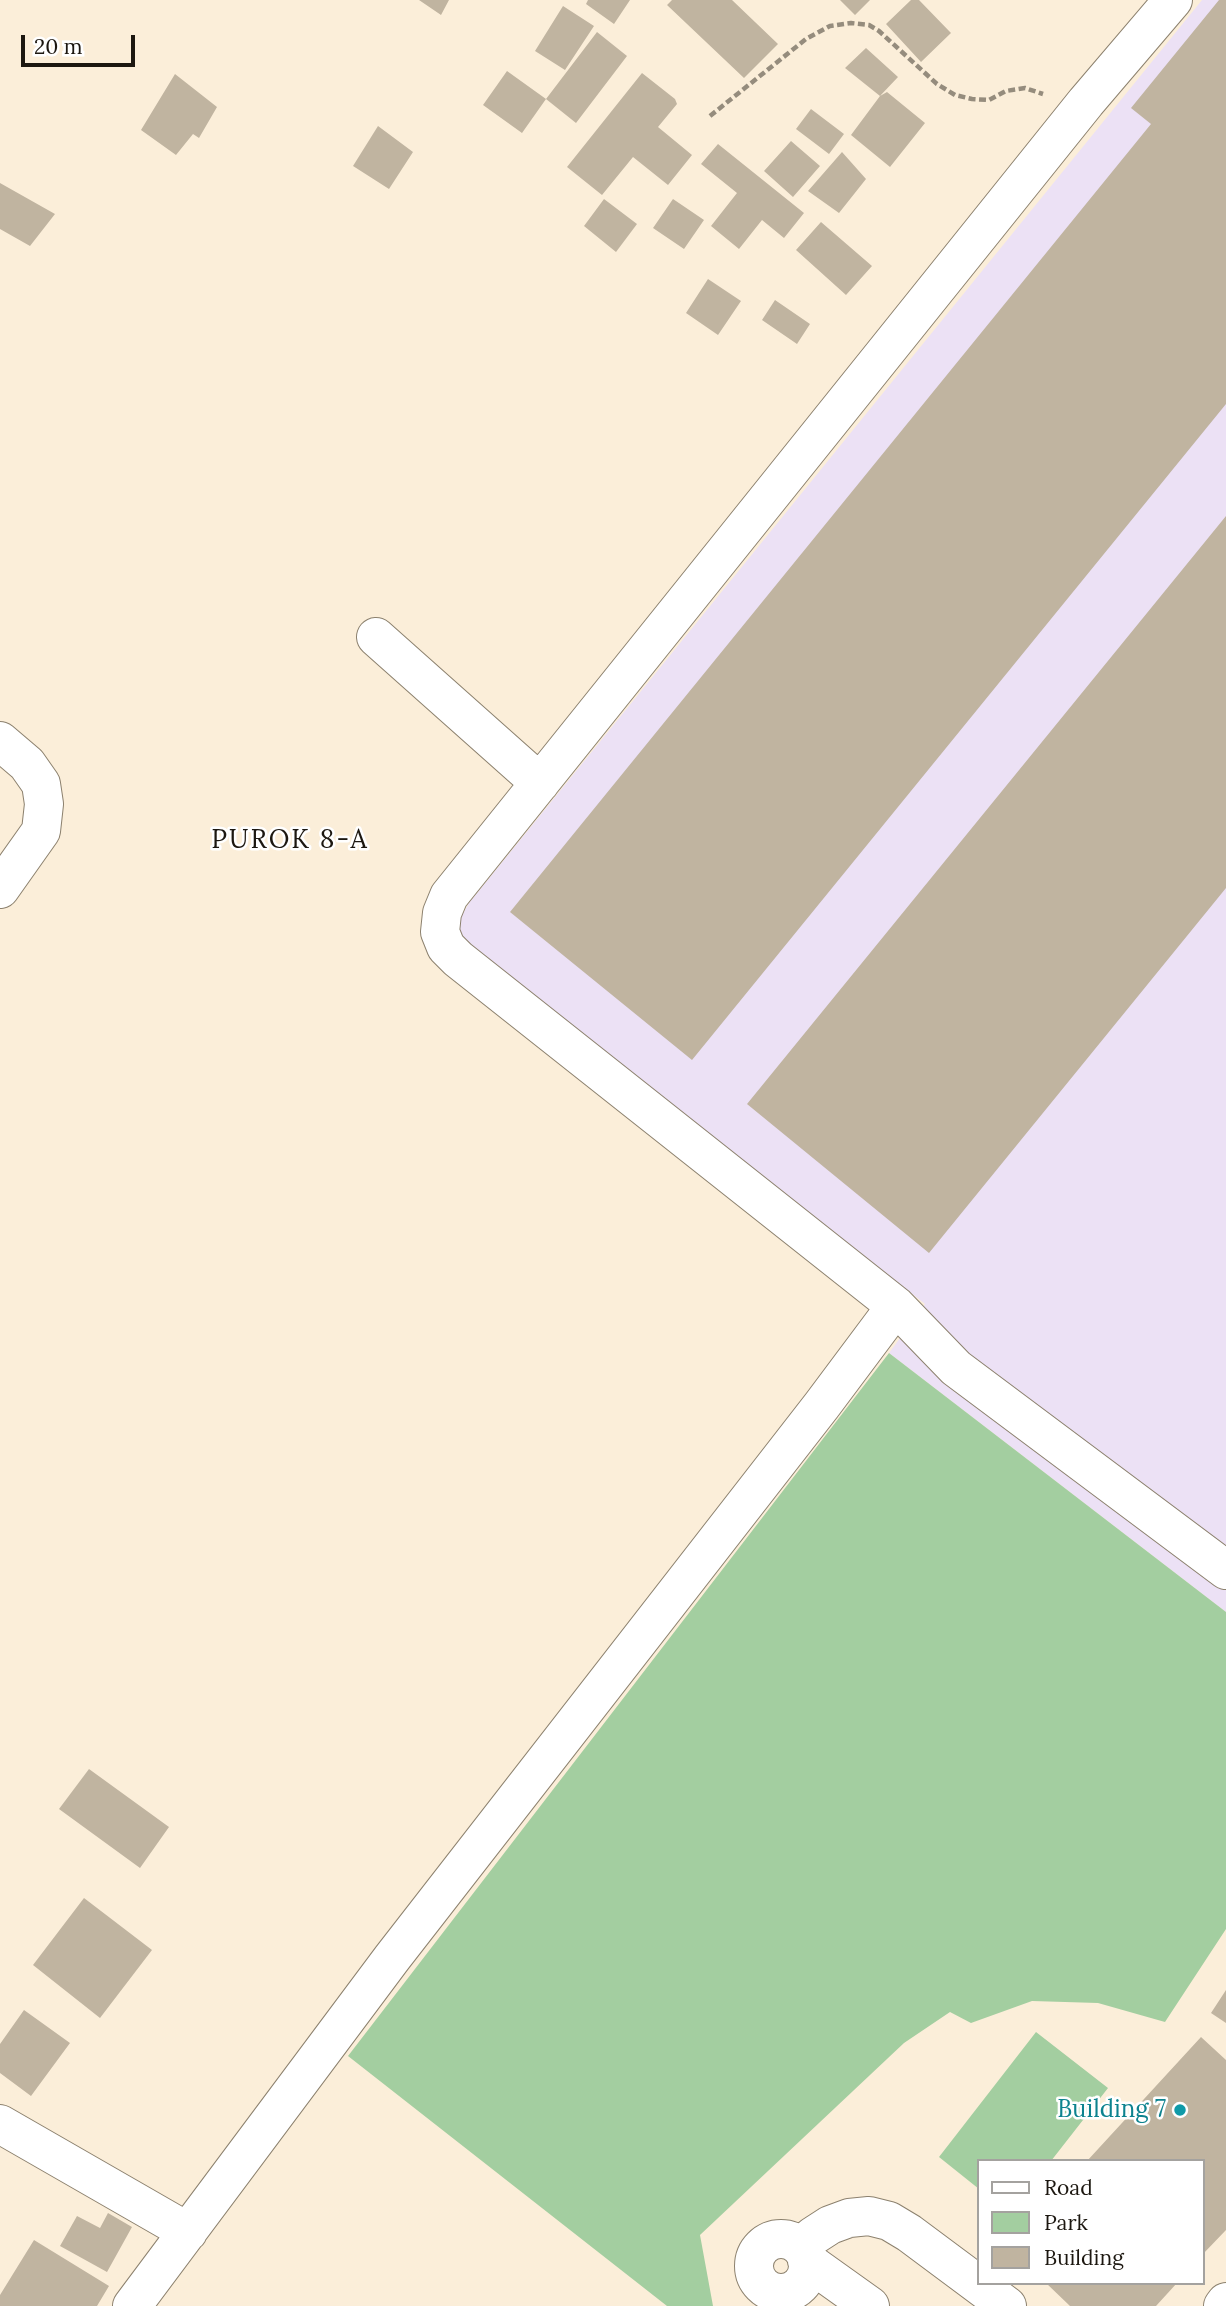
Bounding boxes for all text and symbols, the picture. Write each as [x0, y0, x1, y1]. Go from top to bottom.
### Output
scale bar [24, 21, 138, 65]
text: 20 m [34, 33, 83, 60]
district label: PUROK 8-A [212, 825, 368, 857]
place label: Building 7 [1057, 2096, 1166, 2124]
marker: Building 7 [1172, 2102, 1188, 2118]
legend [978, 2159, 1205, 2285]
text: Road [1044, 2174, 1093, 2201]
text: Park [1044, 2209, 1088, 2236]
text: Building [1044, 2244, 1124, 2271]

